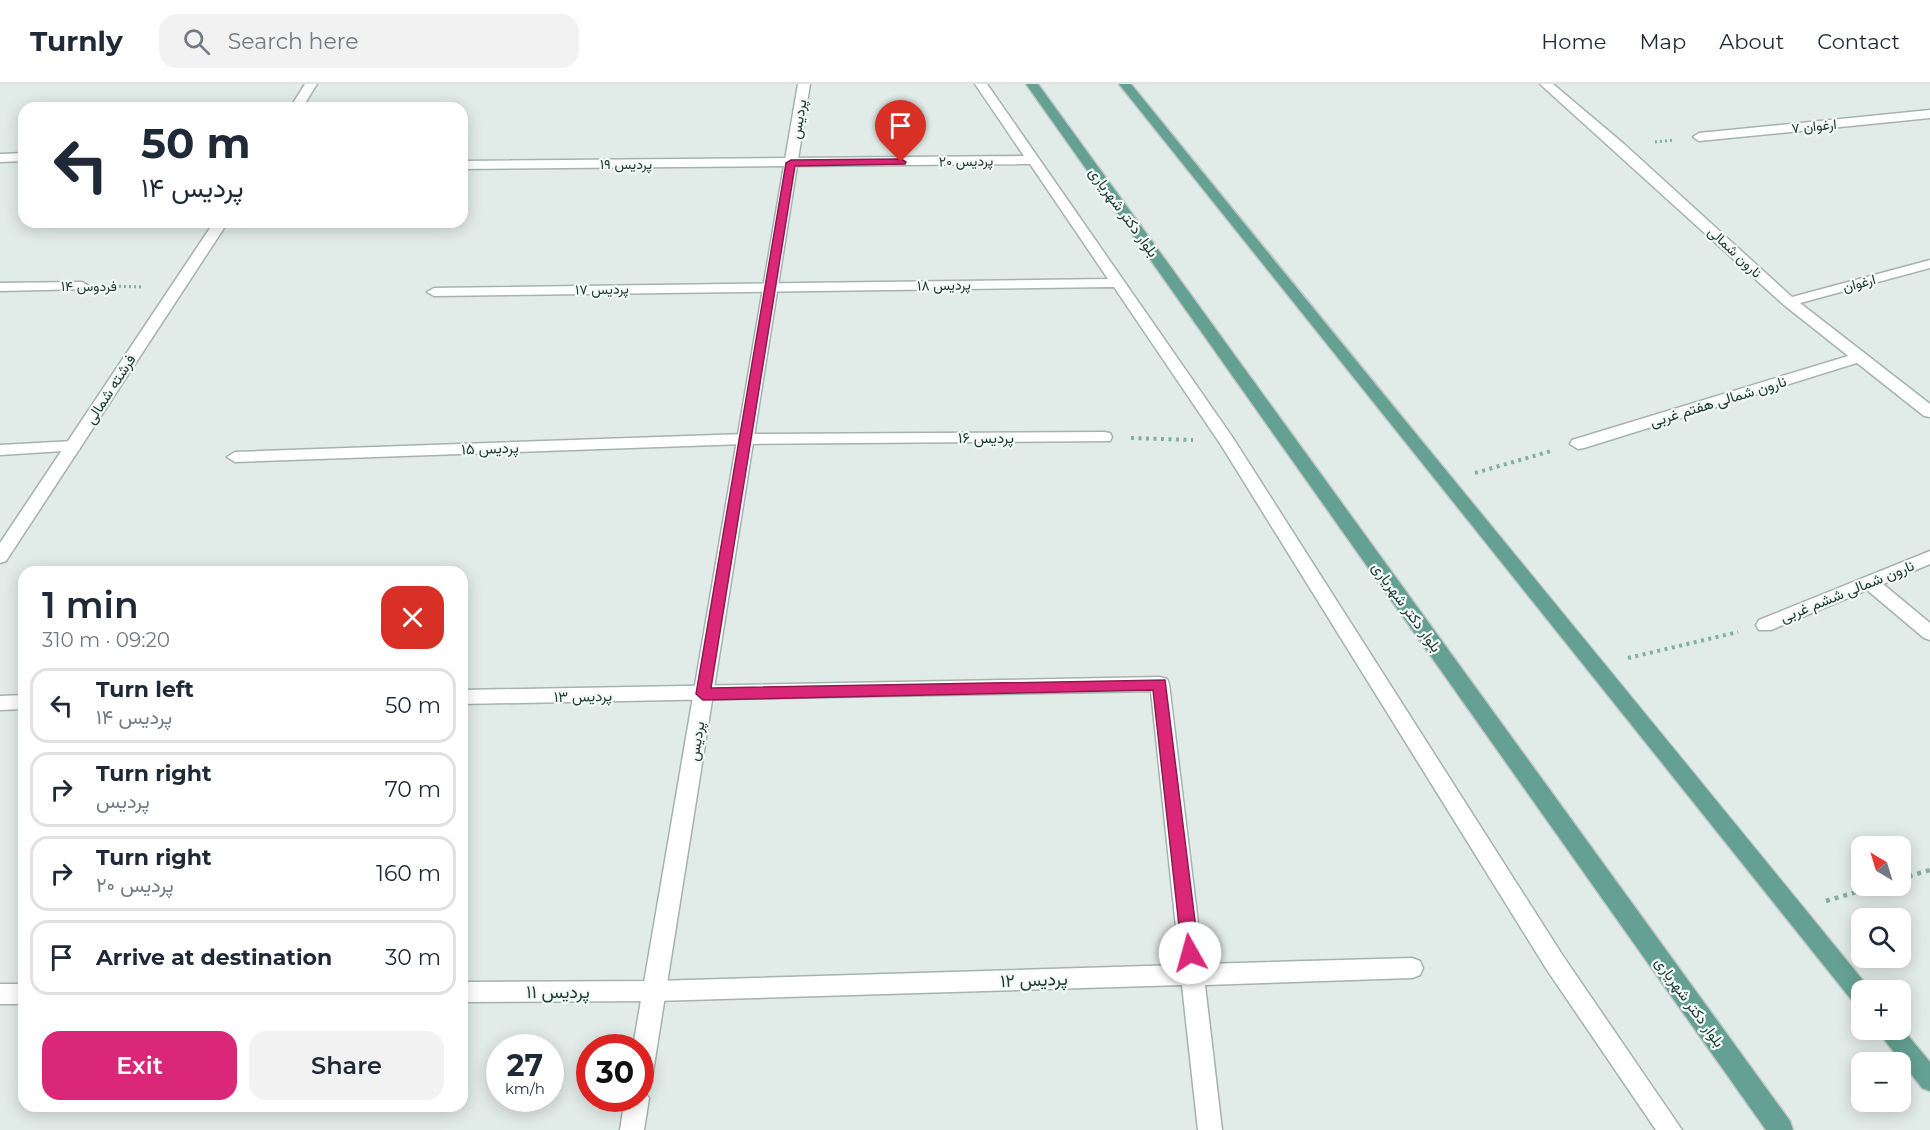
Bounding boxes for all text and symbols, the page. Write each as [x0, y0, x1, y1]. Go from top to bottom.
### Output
search box [159, 14, 579, 68]
text: Turnly [30, 24, 123, 58]
icon: search [180, 25, 213, 58]
text: Search here [228, 28, 359, 55]
text: Home [1541, 29, 1606, 54]
text: Map [1639, 29, 1686, 54]
text: About [1719, 29, 1784, 54]
text: Contact [1817, 29, 1900, 54]
street label: پردیس [785, 98, 812, 141]
pin [875, 100, 926, 162]
icon: arrive [884, 109, 917, 142]
street label: ارغوان ۷ [1791, 115, 1837, 137]
text: 50 m [141, 117, 250, 169]
icon: left [42, 126, 120, 204]
street label: ۲۰ پردیس [939, 152, 994, 171]
street label: پردیس ۱۹ [600, 155, 652, 174]
street label: بلوار دکتر شهریاری [1084, 163, 1163, 261]
text: ۱۴ پردیس [141, 171, 244, 204]
street label: نارون شمالی [1704, 222, 1766, 282]
street label: ارغوان [1841, 270, 1877, 296]
street label: ۱۸ پردیس [917, 276, 971, 295]
street label: فردوس ۱۴ [61, 277, 117, 295]
street label: پردیس ۱۷ [575, 280, 629, 299]
street label: فرشته شمالی [80, 351, 140, 428]
street label: نارون شمالی هفتم غربی [1647, 371, 1789, 432]
street label: ۱۶ پردیس [958, 428, 1014, 448]
street label: پردیس ۱۵ [461, 438, 519, 459]
street label: نارون شمالی ششم غربی [1777, 555, 1917, 628]
street label: بلوار دکتر شهریاری [1367, 558, 1446, 656]
text: 1 min [42, 583, 139, 627]
button: close [381, 586, 444, 649]
text: 310 m · 09:20 [42, 628, 170, 652]
text: Turn left [96, 676, 194, 703]
street label: پردیس ۱۳ [554, 686, 612, 707]
icon: left [45, 689, 78, 722]
text: 50 m [385, 692, 441, 719]
text: ۱۴ پردیس [96, 705, 172, 729]
street label: پردیس [683, 720, 710, 763]
text: Turn right [96, 760, 211, 787]
icon: right [45, 773, 78, 806]
text: 70 m [385, 776, 441, 803]
text: پردیس [96, 789, 150, 813]
north arrow [1851, 836, 1911, 896]
map controls [1851, 836, 1911, 1112]
text: Turn right [96, 844, 211, 871]
icon: right [45, 857, 78, 890]
text: 160 m [376, 860, 441, 887]
text: ۲۰ پردیس [96, 873, 174, 897]
button: search [1851, 908, 1911, 968]
position arrow [1158, 921, 1222, 985]
icon: arrive [45, 941, 78, 974]
text: Arrive at destination [96, 944, 332, 971]
text: 30 m [385, 944, 441, 971]
street label: بلوار دکتر شهریاری [1650, 953, 1729, 1051]
street label: ۱۲ پردیس [1000, 968, 1068, 993]
button: + [1851, 980, 1911, 1040]
street label: پردیس ۱۱ [526, 981, 590, 1004]
button: Exit [42, 1031, 237, 1100]
button: Share [249, 1031, 444, 1100]
speed limit sign: 30 [576, 1034, 654, 1112]
text: 27 [507, 1047, 543, 1084]
button: − [1851, 1052, 1911, 1112]
text: km/h [505, 1079, 545, 1098]

